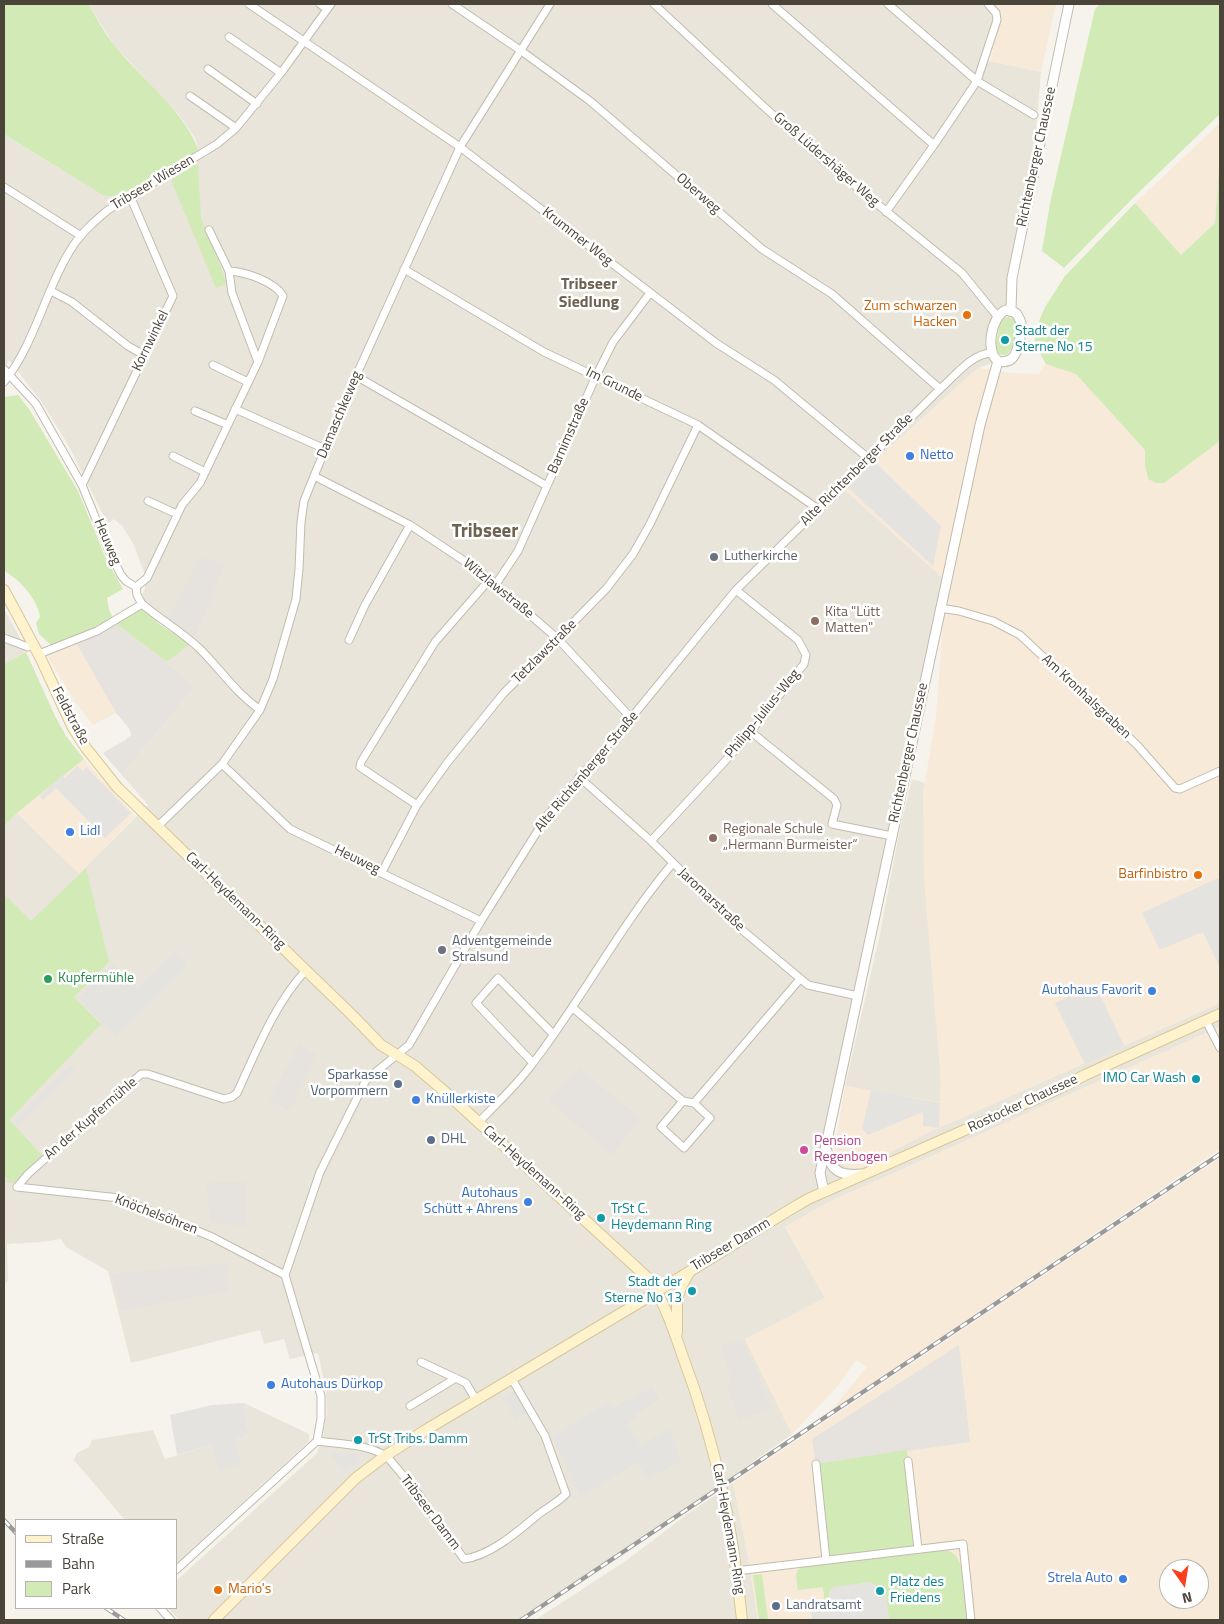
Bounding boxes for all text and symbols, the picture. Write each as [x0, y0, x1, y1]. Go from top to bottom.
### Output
street label: Richtenberger Chaussee [1014, 85, 1060, 229]
street label: Groß Lüdershäger Weg [770, 109, 882, 211]
street label: Tribseer Wiesen [109, 152, 197, 214]
street label: Oberweg [672, 170, 724, 218]
street label: Krummer Weg [538, 204, 616, 270]
district label: Tribseer Siedlung [559, 275, 619, 313]
place label: Zum schwarzen Hacken [864, 299, 957, 332]
street label: Kornwinkel [129, 308, 173, 374]
marker: Zum schwarzen Hacken [961, 309, 973, 321]
place label: Stadt der Sterne No 15 [1015, 324, 1093, 357]
marker: Stadt der Sterne No 15 [999, 334, 1011, 346]
street label: Im Grunde [583, 364, 645, 406]
street label: Damaschkeweg [314, 369, 366, 461]
street label: Barnimstraße [545, 396, 593, 476]
street label: Alte Richtenberger Straße [797, 410, 917, 530]
place label: Netto [920, 448, 954, 464]
marker: Netto [904, 450, 916, 462]
street label: Heuweg [90, 516, 124, 568]
district label: Tribseer [452, 521, 518, 543]
place label: Lutherkirche [724, 549, 798, 565]
marker: Lutherkirche [708, 551, 720, 563]
street label: Witzlawstraße [459, 555, 537, 623]
place label: Kita "Lütt Matten" [825, 605, 880, 638]
marker: Kita "Lütt Matten" [809, 615, 821, 627]
street label: Tetzlawstraße [509, 616, 581, 688]
street label: Am Kronhalsgraben [1038, 651, 1134, 743]
street label: Philipp-Julius-Weg [722, 666, 804, 762]
street label: Richtenberger Chaussee [886, 681, 932, 825]
street label: Feldstraße [48, 684, 92, 748]
street label: Alte Richtenberger Straße [532, 708, 642, 836]
place label: Regionale Schule „Hermann Burmeister“ [723, 822, 857, 854]
place label: Lidl [80, 824, 100, 840]
marker: Lidl [64, 826, 76, 838]
marker: Regionale Schule „Hermann Burmeister“ [707, 832, 719, 844]
street label: Heuweg [331, 842, 383, 878]
street label: Carl-Heydemann-Ring [181, 849, 289, 953]
street label: Jaromarstraße [674, 865, 748, 935]
place label: Barfinbistro [1118, 867, 1188, 883]
marker: Barfinbistro [1192, 869, 1204, 881]
place label: Adventgemeinde Stralsund [452, 934, 552, 966]
marker: Adventgemeinde Stralsund [436, 944, 448, 956]
place label: Kupfermühle [58, 971, 134, 987]
marker: Kupfermühle [42, 973, 54, 985]
place label: Autohaus Favorit [1042, 983, 1142, 999]
marker: Autohaus Favorit [1146, 985, 1158, 997]
place label: Sparkasse Vorpommern [310, 1068, 388, 1100]
street label: Rostocker Chaussee [965, 1071, 1081, 1137]
place label: IMO Car Wash [1103, 1071, 1186, 1087]
marker: IMO Car Wash [1190, 1073, 1202, 1085]
street label: An der Kupfermühle [41, 1074, 141, 1164]
marker: Sparkasse Vorpommern [392, 1078, 404, 1090]
place label: Knüllerkiste [426, 1092, 496, 1108]
marker: Knüllerkiste [410, 1094, 422, 1106]
street label: Carl-Heydemann-Ring [479, 1122, 589, 1224]
place label: DHL [441, 1132, 466, 1148]
marker: DHL [425, 1134, 437, 1146]
place label: Pension Regenbogen [814, 1134, 888, 1166]
marker: Pension Regenbogen [798, 1144, 810, 1156]
place label: Autohaus Schütt + Ahrens [424, 1186, 518, 1218]
street label: Knöchelsöhren [112, 1191, 200, 1239]
marker: Autohaus Schütt + Ahrens [522, 1196, 534, 1208]
place label: TrSt C. Heydemann Ring [611, 1202, 712, 1234]
marker: TrSt C. Heydemann Ring [595, 1212, 607, 1224]
street label: Tribseer Damm [688, 1215, 774, 1275]
place label: Stadt der Sterne No 13 [604, 1275, 682, 1308]
marker: Stadt der Sterne No 13 [686, 1285, 698, 1297]
place label: Autohaus Dürkop [281, 1377, 383, 1393]
marker: Autohaus Dürkop [265, 1379, 277, 1391]
place label: TrSt Tribs. Damm [368, 1432, 468, 1448]
marker: TrSt Tribs. Damm [352, 1434, 364, 1446]
street label: Carl-Heydemann-Ring [708, 1462, 748, 1596]
street label: Tribseer Damm [396, 1472, 464, 1554]
legend [15, 1519, 178, 1609]
text: Straße [62, 1527, 104, 1550]
text: Bahn [62, 1552, 95, 1575]
north arrow [1159, 1559, 1209, 1609]
place label: Strela Auto [1047, 1571, 1113, 1587]
marker: Strela Auto [1117, 1573, 1129, 1585]
place label: Platz des Friedens [890, 1575, 944, 1608]
text: Park [62, 1577, 91, 1600]
place label: Mario's [228, 1582, 271, 1598]
marker: Mario's [212, 1584, 224, 1596]
marker: Platz des Friedens [874, 1585, 886, 1597]
text: N [1180, 1587, 1194, 1609]
place label: Landratsamt [786, 1598, 862, 1614]
marker: Landratsamt [770, 1600, 782, 1612]

